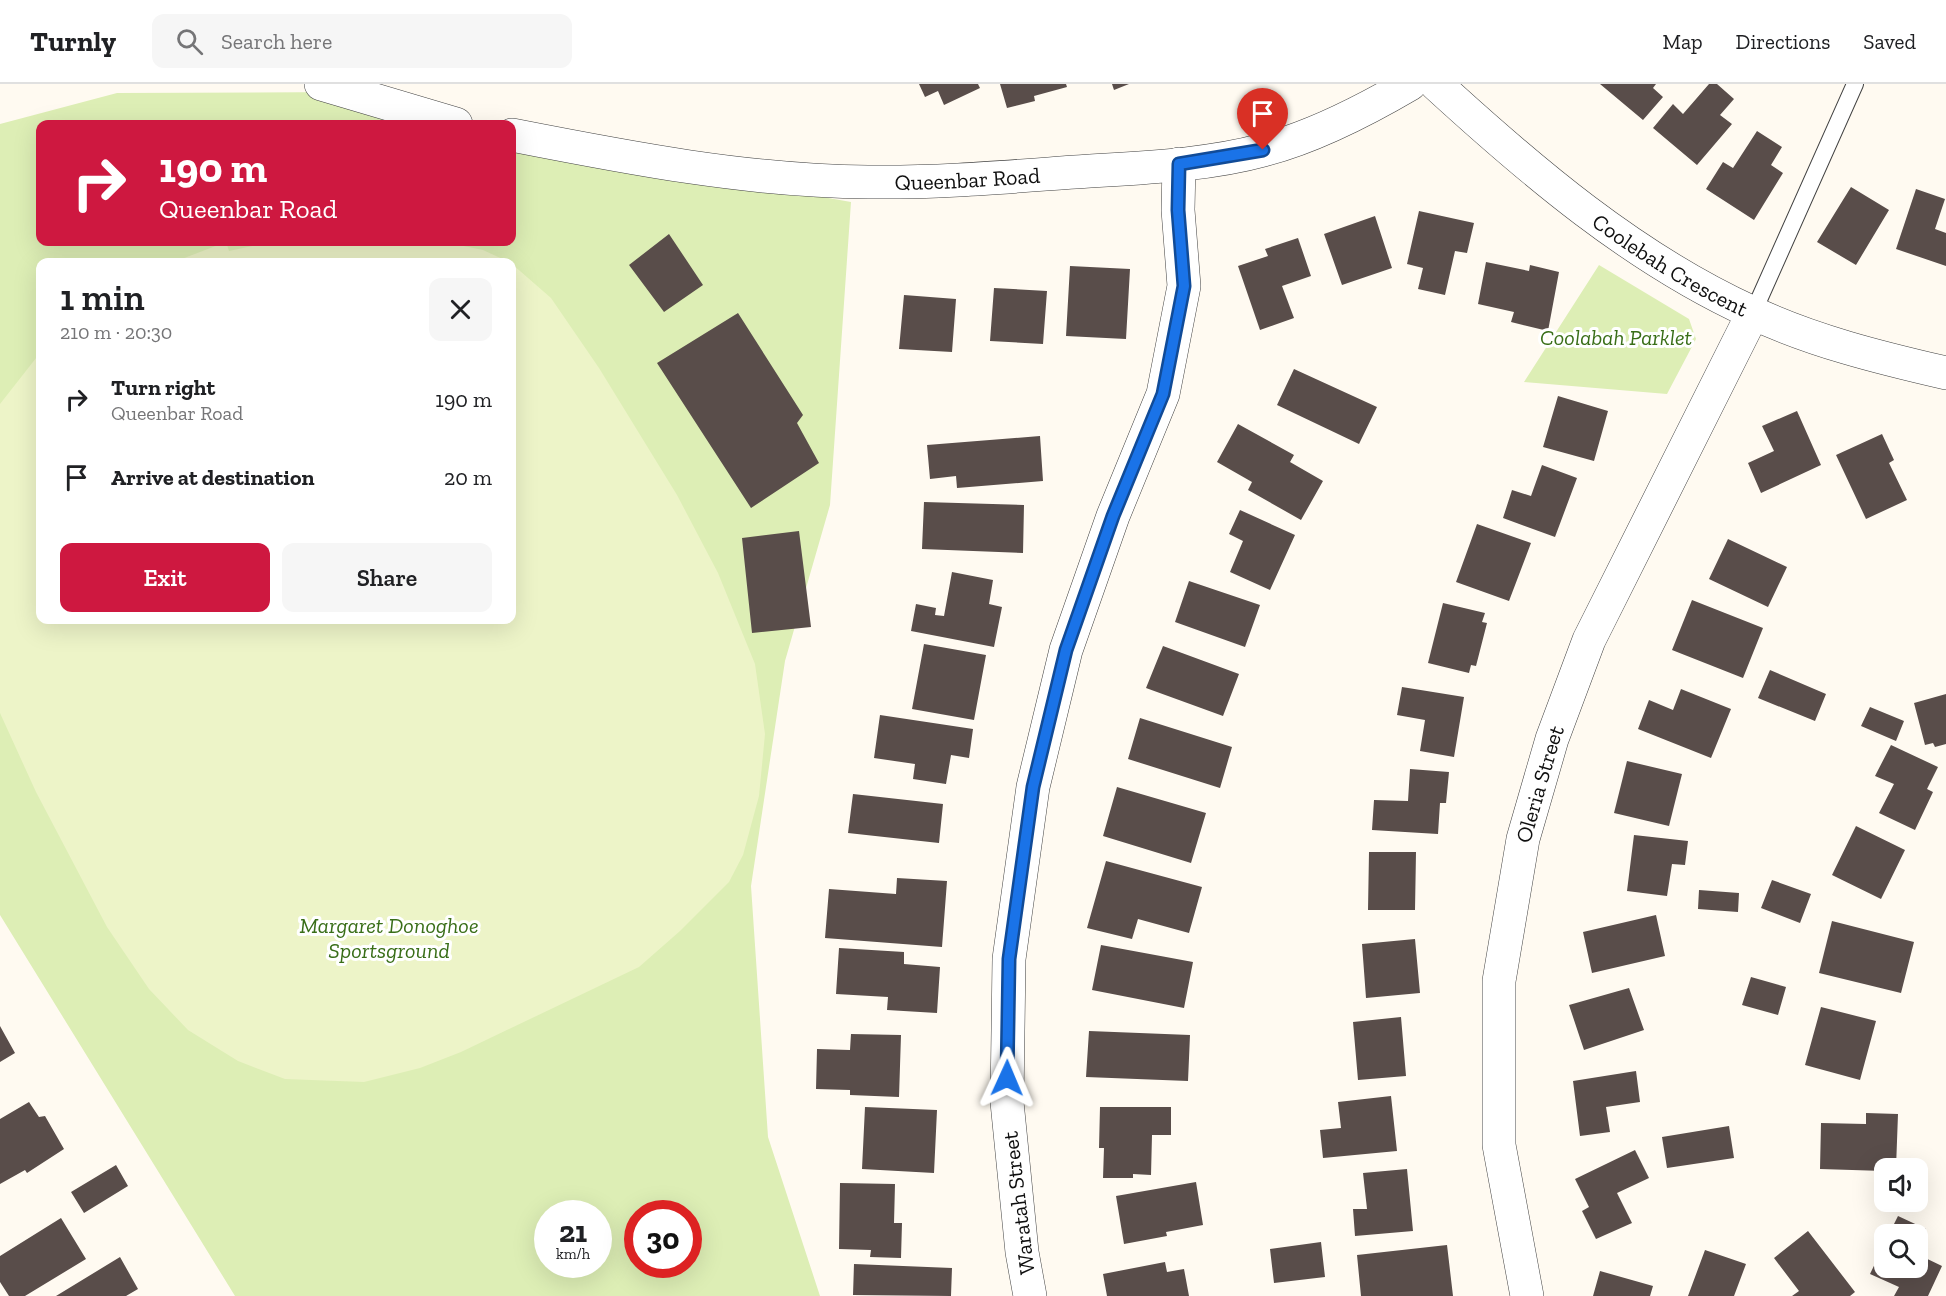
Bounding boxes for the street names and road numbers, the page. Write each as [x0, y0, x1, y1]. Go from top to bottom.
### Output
street label: Queenbar Road [894, 162, 1041, 196]
street label: Coolebah Crescent [1587, 208, 1753, 323]
street label: Oleria Street [1510, 721, 1570, 846]
street label: Waratah Street [996, 1129, 1041, 1276]

